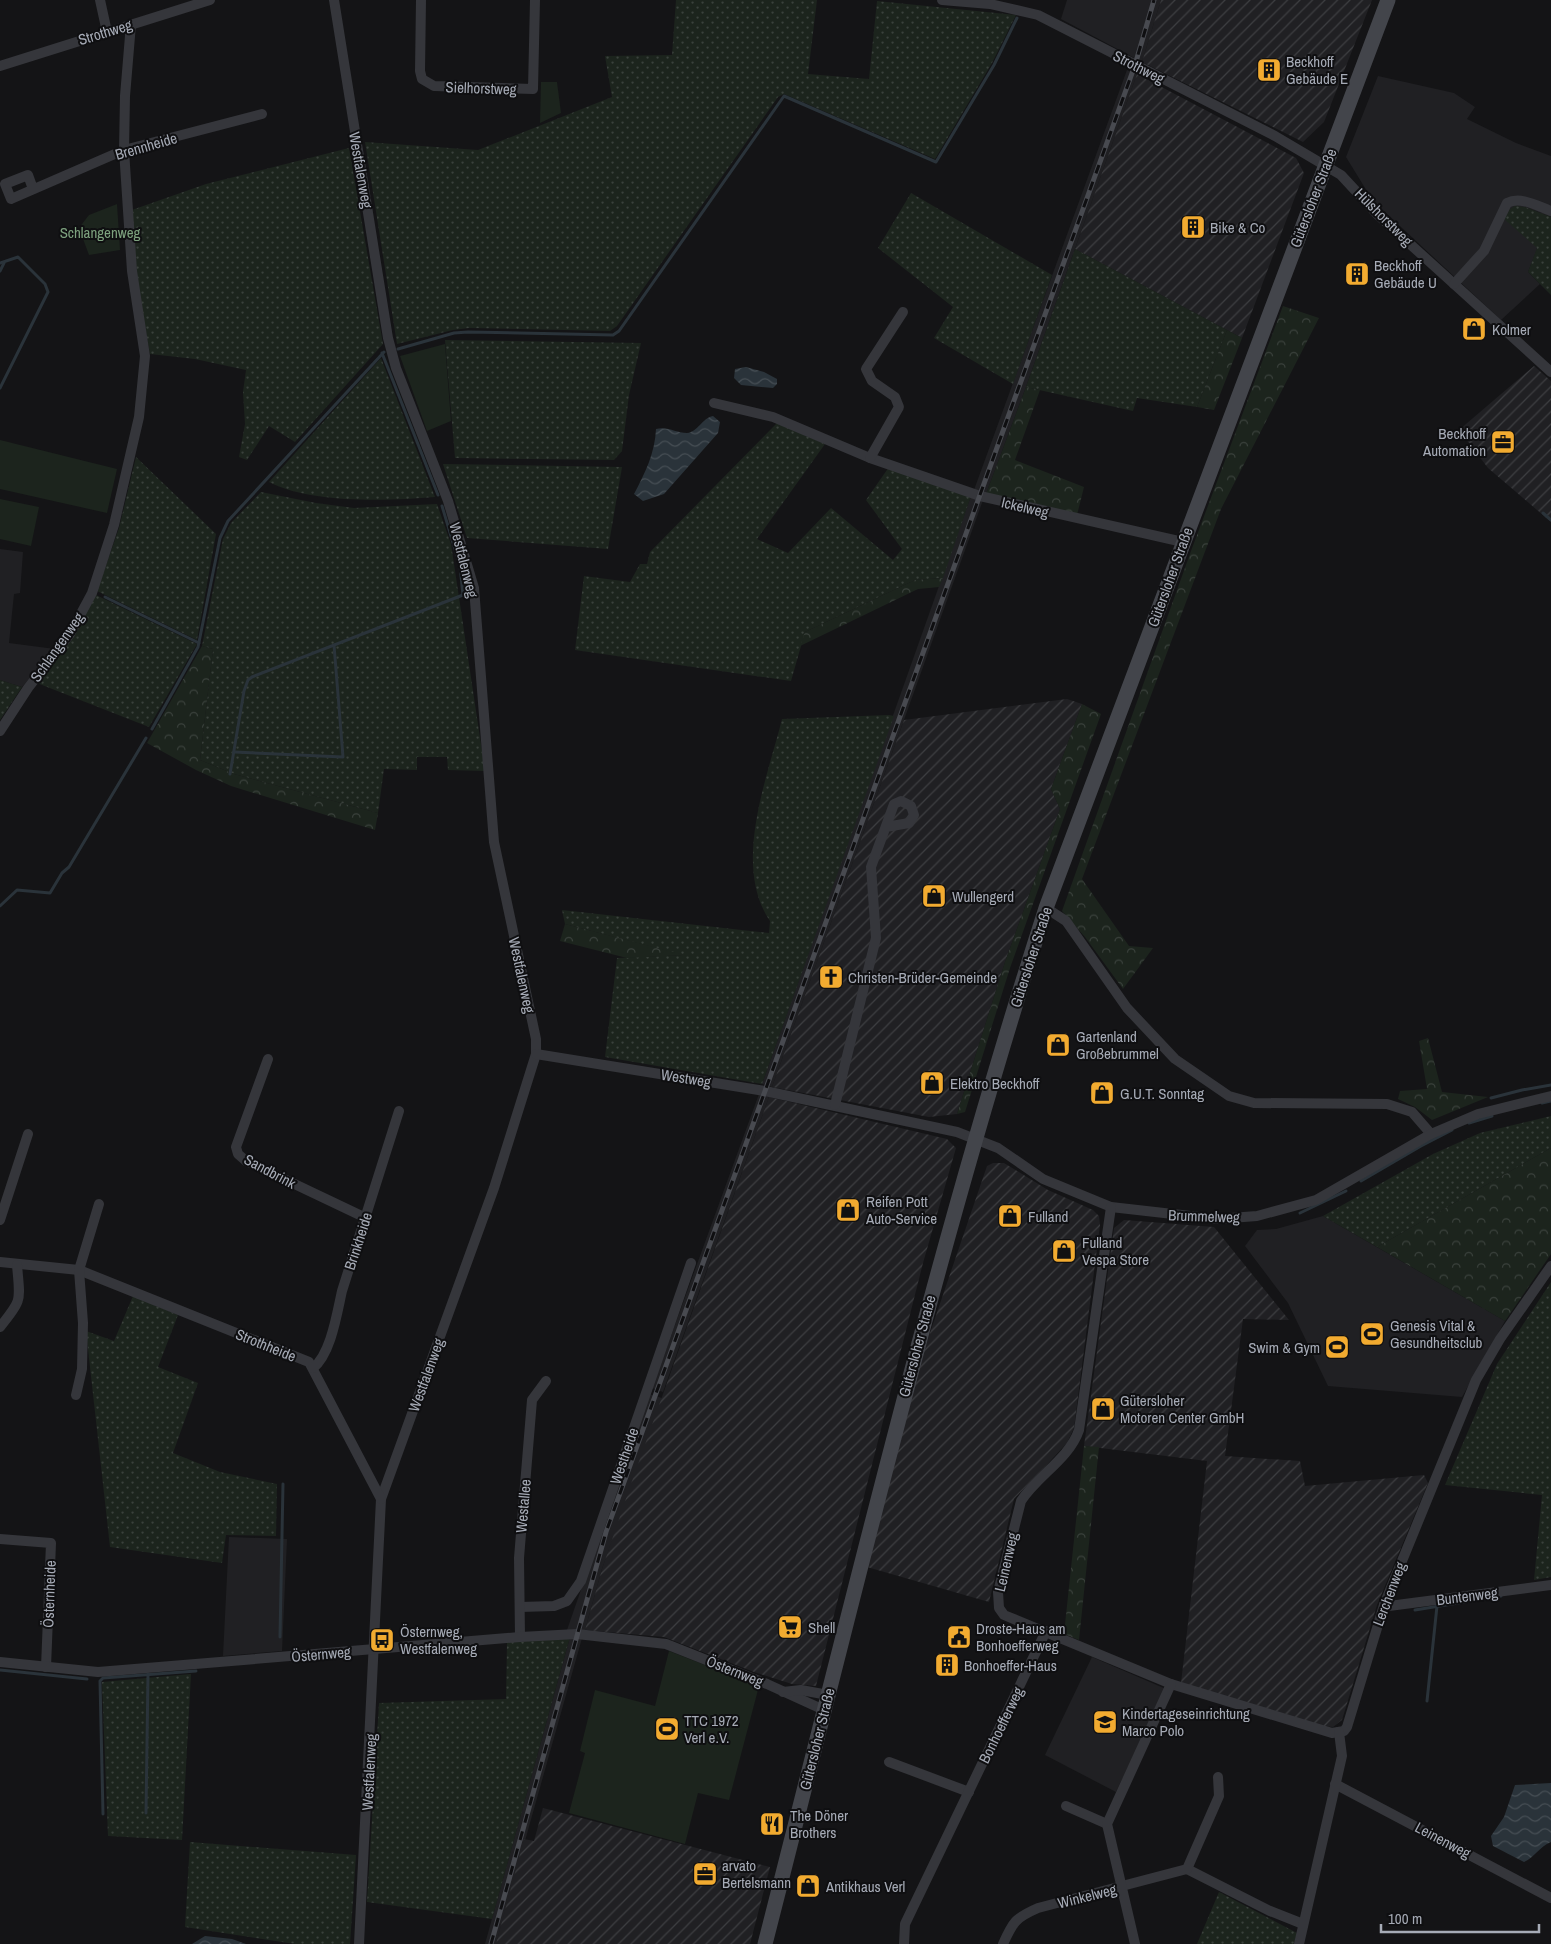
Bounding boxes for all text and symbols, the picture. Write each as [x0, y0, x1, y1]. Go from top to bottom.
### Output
street label: Strothweg [75, 14, 135, 50]
street label: Strothweg [1110, 45, 1169, 89]
place label: Beckhoff Gebäude E [1286, 51, 1348, 89]
building icon: Beckhoff Gebäude E [1256, 57, 1282, 83]
street label: Sielhorstweg [445, 76, 517, 100]
street label: Brennheide [113, 127, 180, 165]
street label: Westfalenweg [344, 130, 378, 210]
street label: Gütersloher Straße [1284, 145, 1342, 251]
street label: Hülshorstweg [1350, 183, 1418, 251]
building icon: Bike & Co [1180, 214, 1206, 240]
place label: Bike & Co [1210, 217, 1266, 238]
park label: Schlangenweg [60, 222, 141, 243]
place label: Beckhoff Gebäude U [1374, 255, 1437, 293]
building icon: Beckhoff Gebäude U [1344, 261, 1370, 287]
shop icon: Kolmer [1461, 316, 1487, 342]
place label: Kolmer [1492, 319, 1531, 340]
place label: Beckhoff Automation [1422, 423, 1486, 461]
office icon: Beckhoff Automation [1490, 429, 1516, 455]
street label: Ickelweg [999, 491, 1051, 523]
street label: Westfalenweg [444, 520, 484, 600]
street label: Gütersloher Straße [1142, 524, 1198, 630]
street label: Schlangenweg [25, 608, 89, 686]
shop icon: Wullengerd [921, 883, 947, 909]
place label: Wullengerd [952, 886, 1014, 907]
street label: Gütersloher Straße [1005, 904, 1057, 1010]
street label: Westfalenweg [504, 935, 540, 1015]
church icon: Christen-Brüder-Gemeinde [818, 964, 844, 990]
place label: Christen-Brüder-Gemeinde [848, 967, 997, 988]
place label: Gartenland Großebrummel [1076, 1026, 1159, 1064]
shop icon: Gartenland Großebrummel [1045, 1032, 1071, 1058]
street label: Westweg [659, 1064, 713, 1092]
shop icon: Elektro Beckhoff [919, 1070, 945, 1096]
place label: Elektro Beckhoff [950, 1073, 1040, 1094]
shop icon: G.U.T. Sonntag [1089, 1080, 1115, 1106]
place label: G.U.T. Sonntag [1120, 1083, 1204, 1104]
street label: Sandbrink [240, 1149, 300, 1194]
place label: Reifen Pott Auto-Service [865, 1191, 937, 1229]
shop icon: Reifen Pott Auto-Service [835, 1197, 861, 1223]
shop icon: Fulland [997, 1203, 1023, 1229]
street label: Brummelweg [1168, 1204, 1240, 1228]
place label: Fulland [1028, 1206, 1068, 1227]
street label: Brinkheide [339, 1209, 377, 1273]
place label: Fulland Vespa Store [1082, 1232, 1149, 1270]
shop icon: Fulland Vespa Store [1051, 1238, 1077, 1264]
street label: Gütersloher Straße [893, 1293, 941, 1399]
place label: Genesis Vital & Gesundheitsclub [1390, 1315, 1482, 1353]
sports icon: Genesis Vital & Gesundheitsclub [1359, 1321, 1385, 1347]
street label: Strothheide [233, 1323, 300, 1367]
sports icon: Swim & Gym [1324, 1334, 1350, 1360]
street label: Westfalenweg [403, 1335, 449, 1415]
place label: Swim & Gym [1248, 1337, 1320, 1358]
place label: Gütersloher Motoren Center GmbH [1120, 1390, 1244, 1428]
shop icon: Gütersloher Motoren Center GmbH [1090, 1396, 1116, 1422]
street label: Westheide [605, 1425, 644, 1487]
street label: Westallee [510, 1478, 536, 1534]
street label: Leinenweg [989, 1530, 1023, 1594]
street label: Lerchenweg [1367, 1559, 1411, 1629]
street label: Östernheide [37, 1560, 61, 1628]
street label: Buntenweg [1435, 1582, 1499, 1610]
supermarket icon: Shell [777, 1614, 803, 1640]
place label: Shell [808, 1617, 835, 1638]
place label: Droste-Haus am Bonhoefferweg [976, 1618, 1066, 1656]
place label: Östernweg, Westfalenweg [400, 1621, 477, 1659]
public building icon: Droste-Haus am Bonhoefferweg [946, 1624, 972, 1650]
bus stop icon: Östernweg, Westfalenweg [369, 1627, 395, 1653]
street label: Östernweg [290, 1641, 352, 1667]
street label: Östernweg [703, 1650, 767, 1692]
building icon: Bonhoeffer-Haus [934, 1652, 960, 1678]
place label: Bonhoeffer-Haus [964, 1655, 1057, 1676]
street label: Bonhoefferweg [973, 1683, 1029, 1767]
street label: Gütersloher Straße [794, 1686, 840, 1792]
place label: Kindertageseinrichtung Marco Polo [1122, 1703, 1250, 1741]
school or university icon: Kindertageseinrichtung Marco Polo [1092, 1709, 1118, 1735]
place label: TTC 1972 Verl e.V. [684, 1710, 739, 1748]
sports icon: TTC 1972 Verl e.V. [654, 1716, 680, 1742]
street label: Westfalenweg [356, 1733, 382, 1811]
place label: The Döner Brothers [790, 1805, 848, 1843]
restaurant icon: The Döner Brothers [759, 1811, 785, 1837]
street label: Leinenweg [1411, 1817, 1475, 1863]
place label: arvato Bertelsmann [722, 1855, 791, 1893]
office icon: arvato Bertelsmann [692, 1861, 718, 1887]
shop icon: Antikhaus Verl [795, 1873, 821, 1899]
place label: Antikhaus Verl [825, 1876, 905, 1897]
street label: Winkelweg [1055, 1878, 1119, 1913]
scale bar [1381, 1902, 1538, 1934]
text: 100 m [1388, 1908, 1422, 1929]

